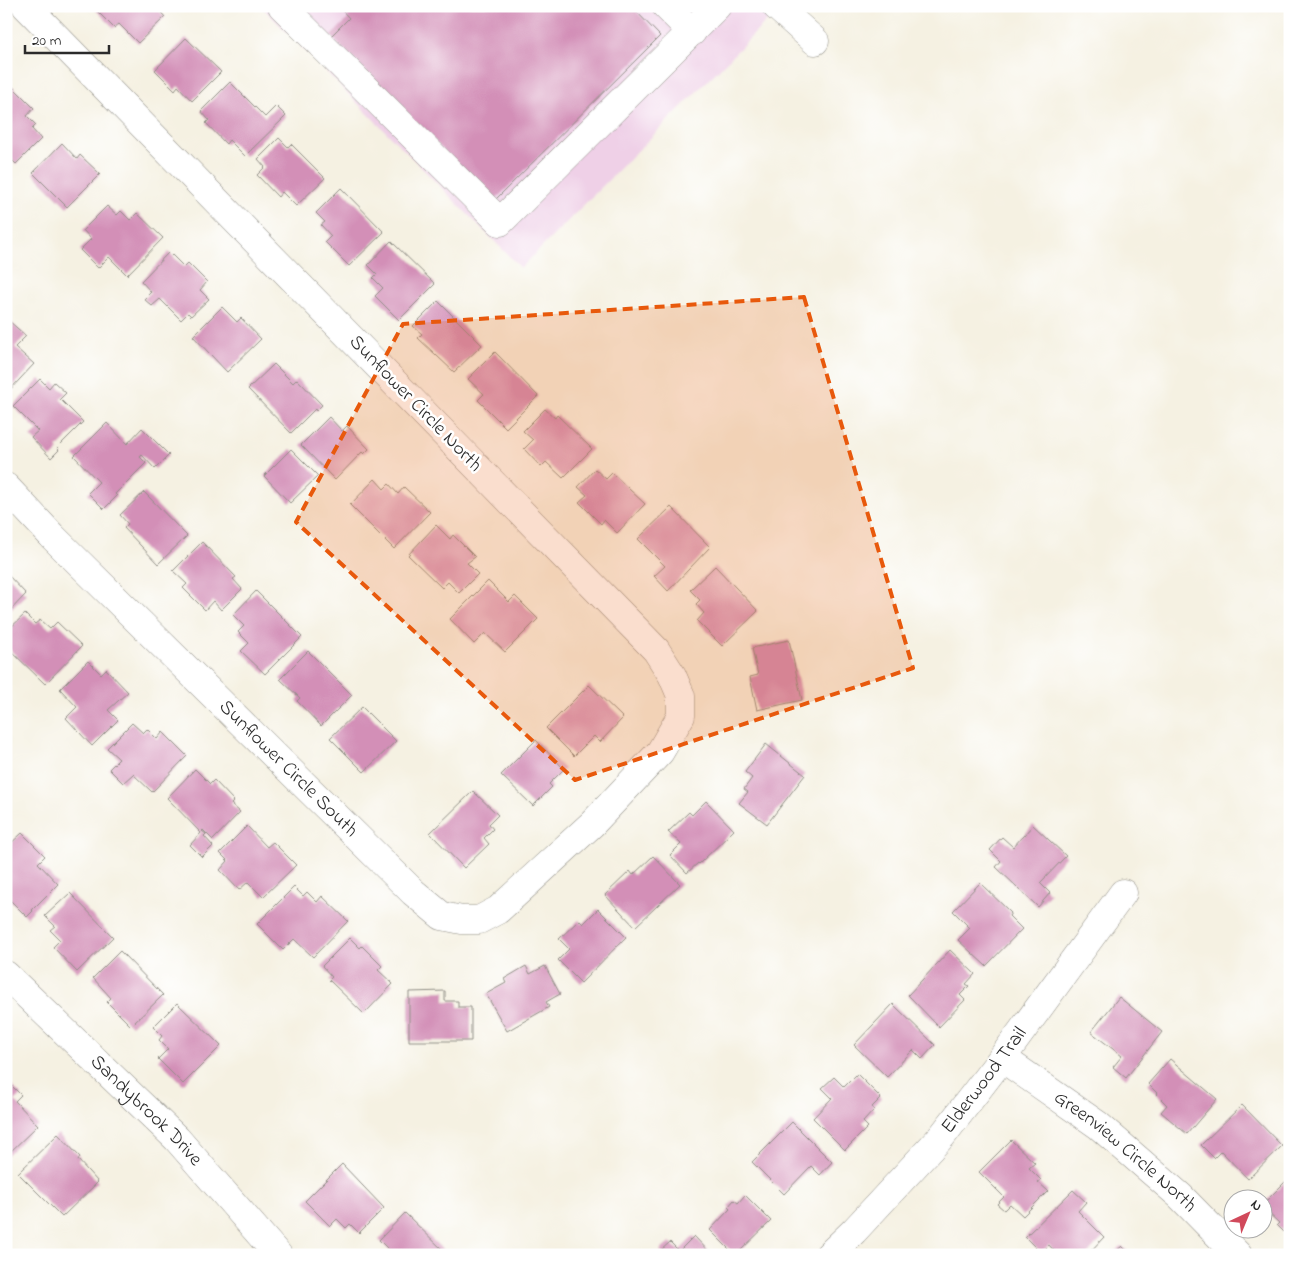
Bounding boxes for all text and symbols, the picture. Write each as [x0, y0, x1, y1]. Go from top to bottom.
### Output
scale bar [25, 22, 109, 54]
text: 20 m [32, 30, 62, 52]
street label: Sunflower Circle North [342, 329, 488, 479]
street label: Sunflower Circle South [212, 693, 365, 845]
street label: Elderwood Trail [934, 1021, 1034, 1140]
street label: Sandybrook Drive [83, 1048, 209, 1173]
street label: Greenview Circle North [1048, 1084, 1203, 1219]
north arrow [1224, 1188, 1274, 1238]
text: N [1245, 1195, 1267, 1217]

